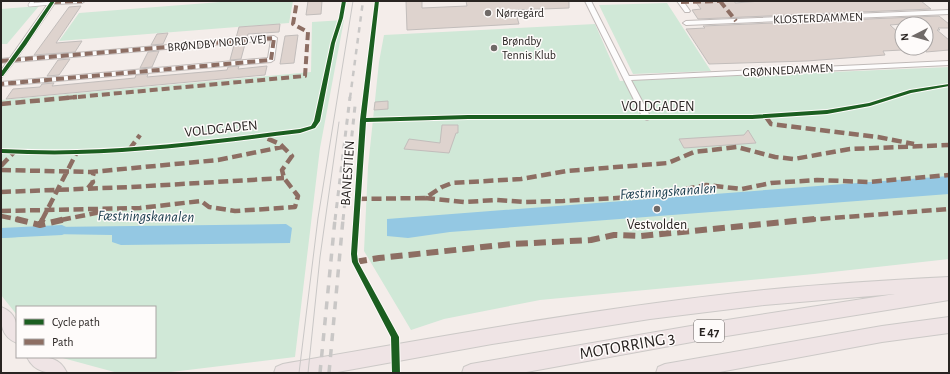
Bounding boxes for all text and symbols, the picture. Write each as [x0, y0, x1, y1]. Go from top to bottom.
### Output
place label: Nørregård [496, 7, 544, 19]
marker: Nørregård [483, 8, 493, 18]
street label: KLOSTERDAMMEN [773, 10, 863, 26]
north arrow [894, 16, 934, 56]
street label: BRØNDBY NORD VEJ [167, 33, 267, 53]
text: N [899, 33, 910, 41]
place label: Brøndby Tennis Klub [502, 35, 556, 61]
marker: Brøndby Tennis Klub [489, 43, 499, 53]
street label: GRØNNEDAMMEN [742, 62, 834, 78]
street label: VOLDGADEN [621, 100, 695, 114]
street label: VOLDGADEN [184, 118, 258, 140]
street label: BANESTIEN [339, 140, 357, 206]
water label: Fæstningskanalen [619, 181, 717, 202]
marker: Vestvolden [652, 204, 662, 214]
water label: Fæstningskanalen [98, 208, 194, 225]
place label: Vestvolden [627, 218, 687, 232]
legend [16, 306, 156, 358]
text: Cycle path [52, 316, 100, 329]
road number: E 47 [694, 320, 724, 342]
street label: MOTORRING 3 [578, 329, 676, 362]
text: Path [52, 336, 74, 348]

